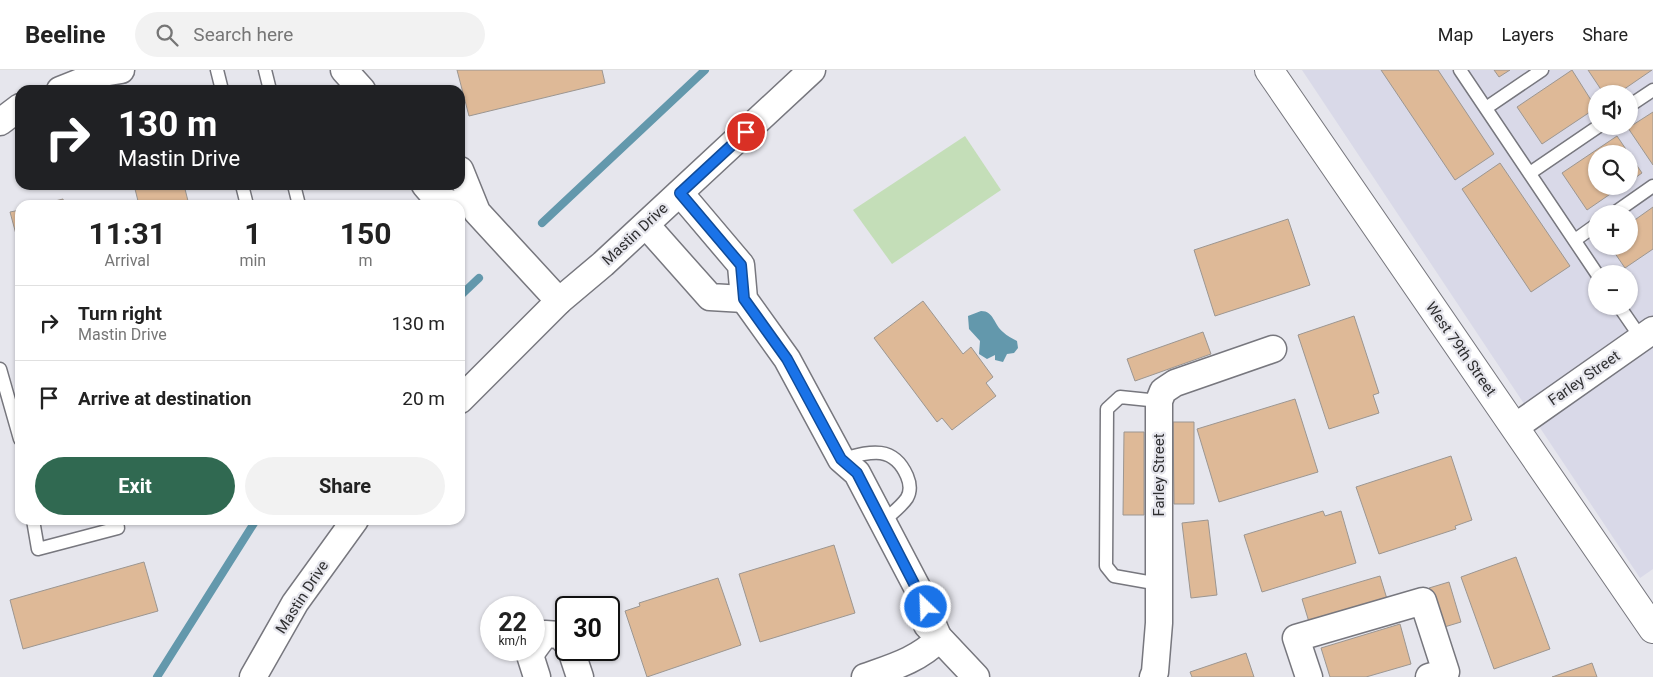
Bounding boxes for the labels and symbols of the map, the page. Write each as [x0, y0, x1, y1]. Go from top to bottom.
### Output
pin [725, 111, 767, 153]
street label: Mastin Drive [598, 199, 672, 269]
street label: West 79th Street [1422, 298, 1500, 400]
street label: Farley Street [1545, 347, 1623, 409]
street label: Farley Street [1150, 433, 1168, 517]
street label: Mastin Drive [272, 557, 332, 637]
position arrow [899, 580, 951, 632]
speed limit sign: 30 [555, 596, 620, 661]

